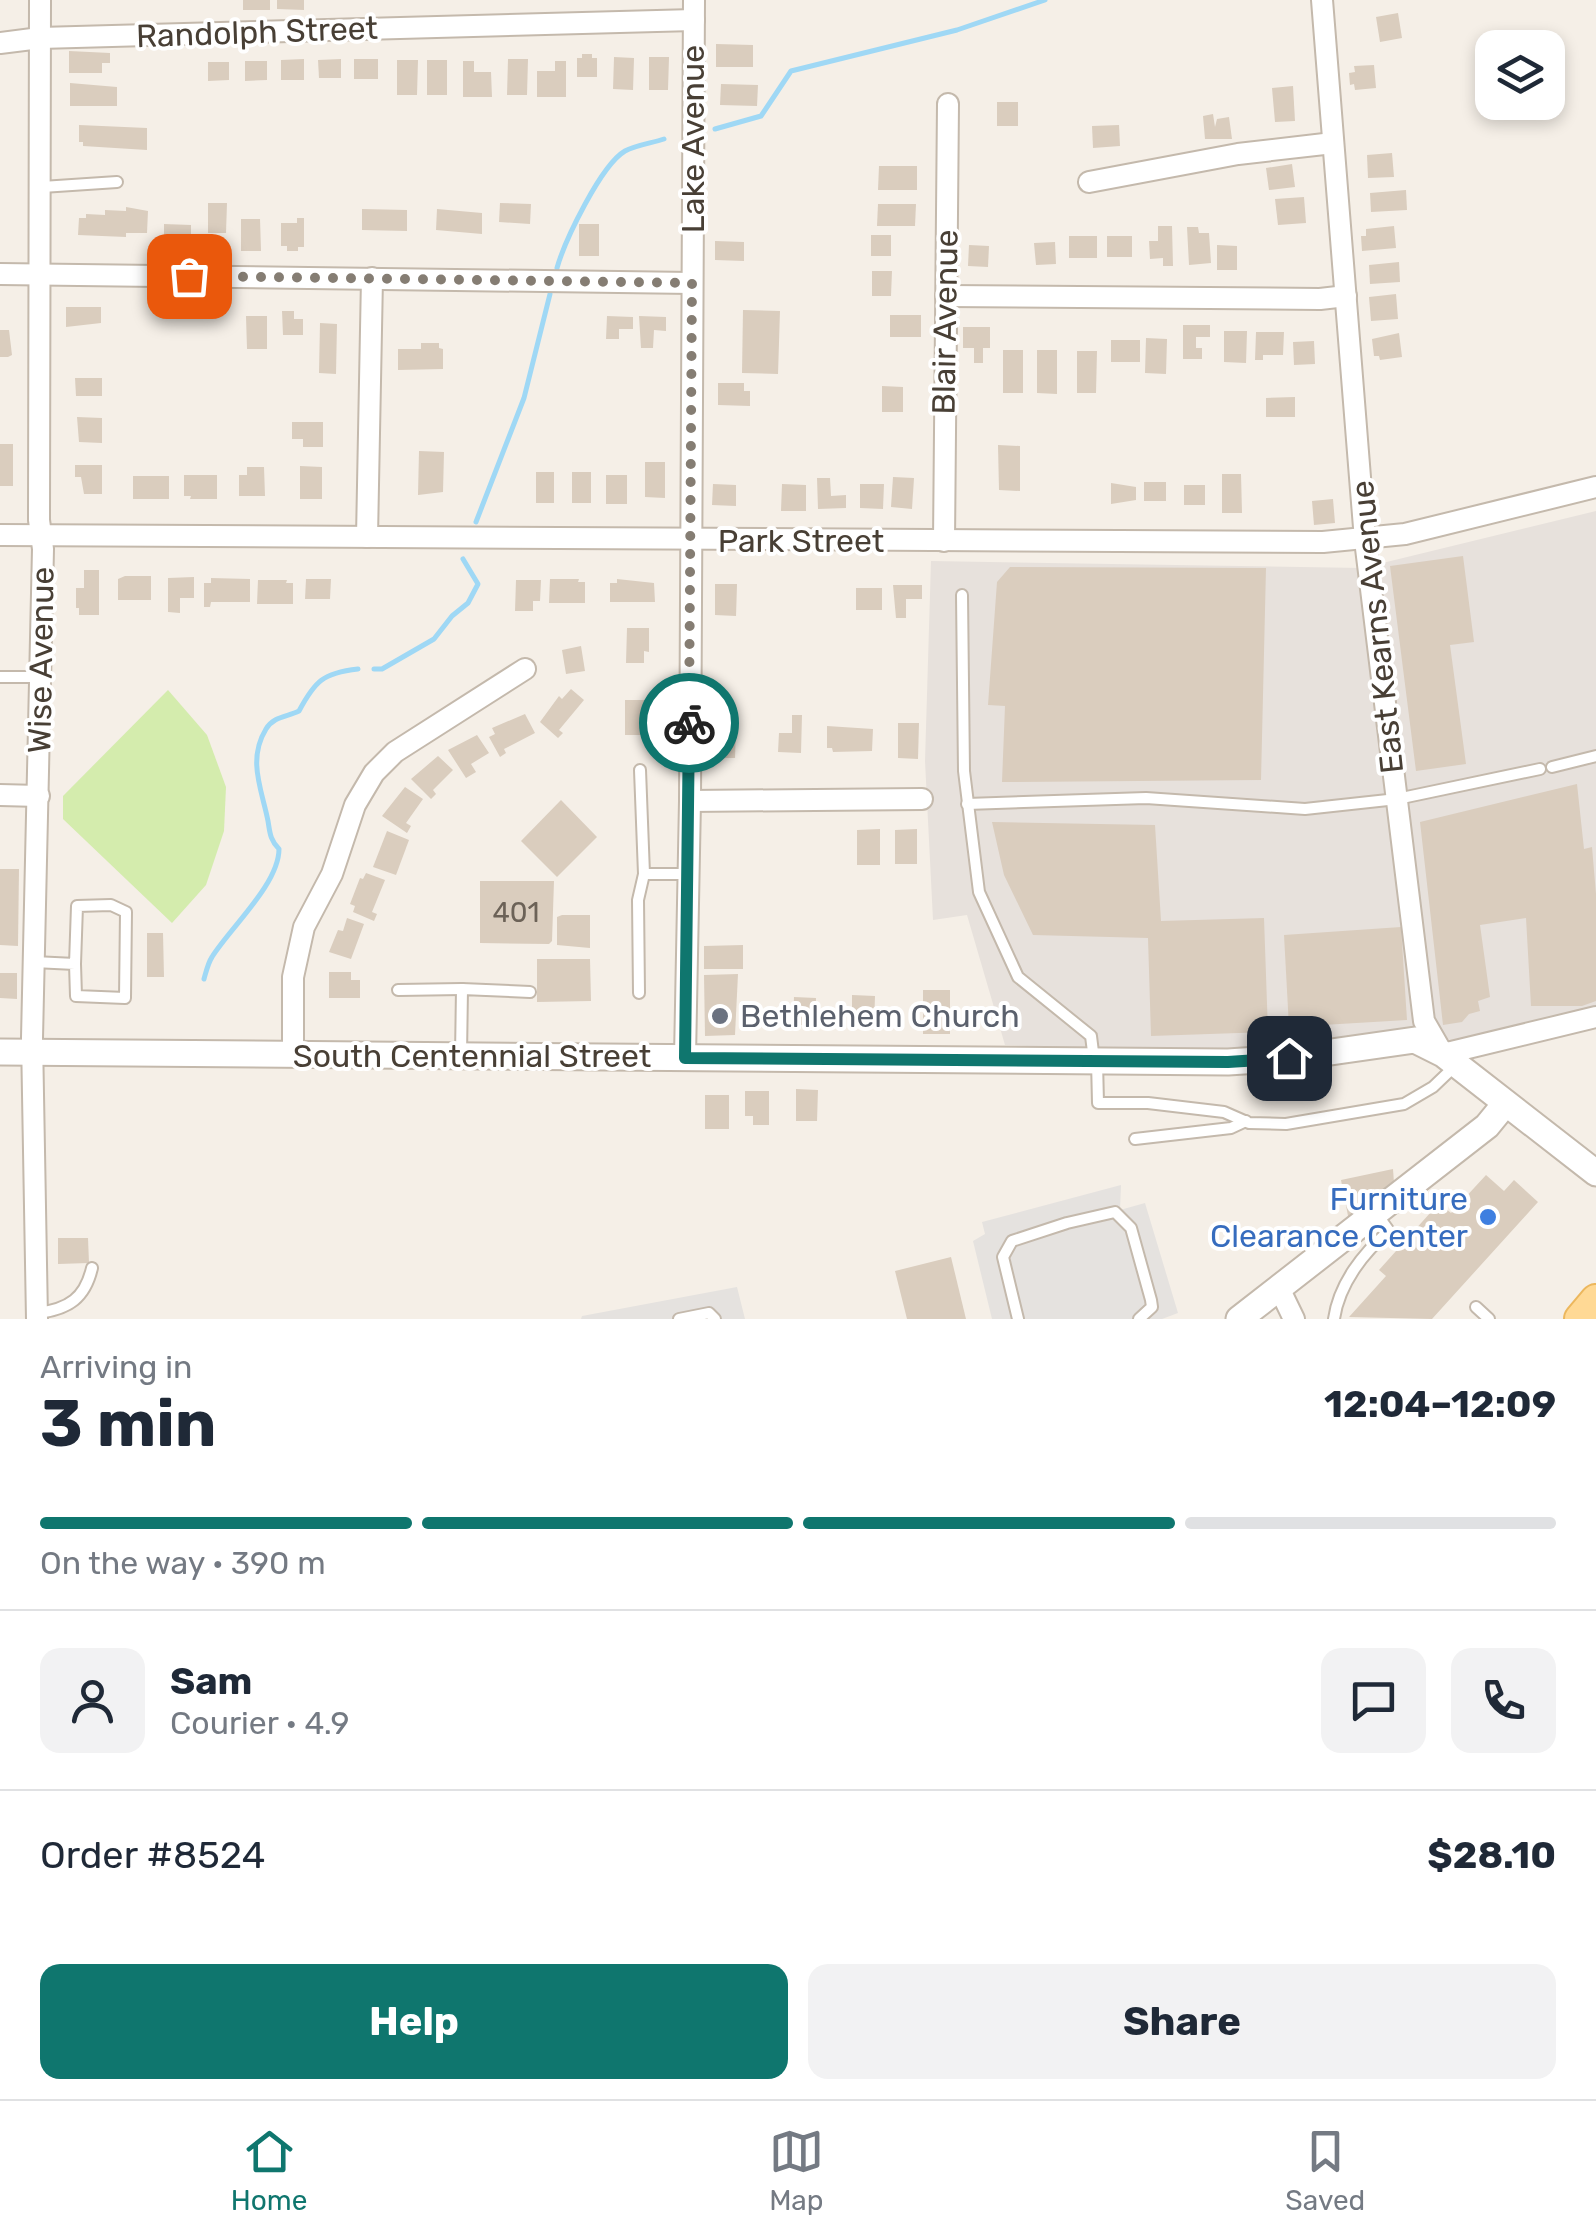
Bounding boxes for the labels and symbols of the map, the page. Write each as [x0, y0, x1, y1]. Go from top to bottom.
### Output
street label: Randolph Street [135, 9, 379, 55]
street label: Lake Avenue [674, 45, 712, 233]
street label: Blair Avenue [924, 229, 966, 415]
pin [147, 234, 232, 319]
street label: East Kearns Avenue [1343, 479, 1411, 775]
street label: Park Street [718, 522, 884, 560]
street label: Wise Avenue [20, 566, 62, 754]
courier [639, 673, 739, 773]
house number: 401 [492, 896, 540, 929]
place label: Bethlehem Church [740, 997, 1020, 1035]
marker: Bethlehem Church [709, 1005, 731, 1027]
pin [1247, 1016, 1332, 1101]
street label: South Centennial Street [293, 1037, 651, 1075]
place label: Furniture Clearance Center [1210, 1180, 1468, 1255]
marker: Furniture Clearance Center [1477, 1206, 1499, 1228]

